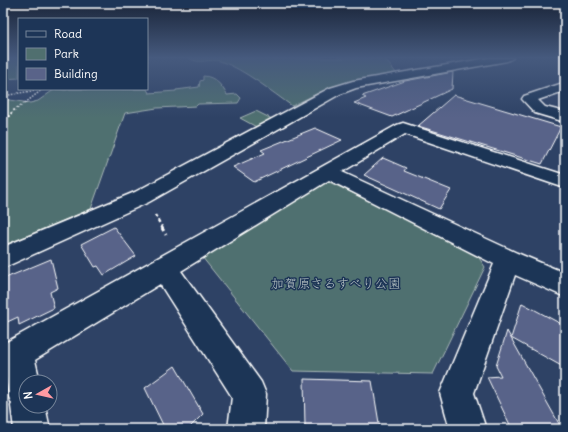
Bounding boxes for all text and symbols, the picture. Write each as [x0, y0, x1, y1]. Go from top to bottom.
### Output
legend [18, 18, 148, 90]
text: Road [54, 26, 82, 41]
text: Park [54, 46, 79, 61]
text: Building [54, 66, 98, 81]
park label: 加賀原さるすべり公園 [271, 275, 401, 292]
north arrow [18, 374, 58, 414]
text: N [21, 391, 36, 400]

